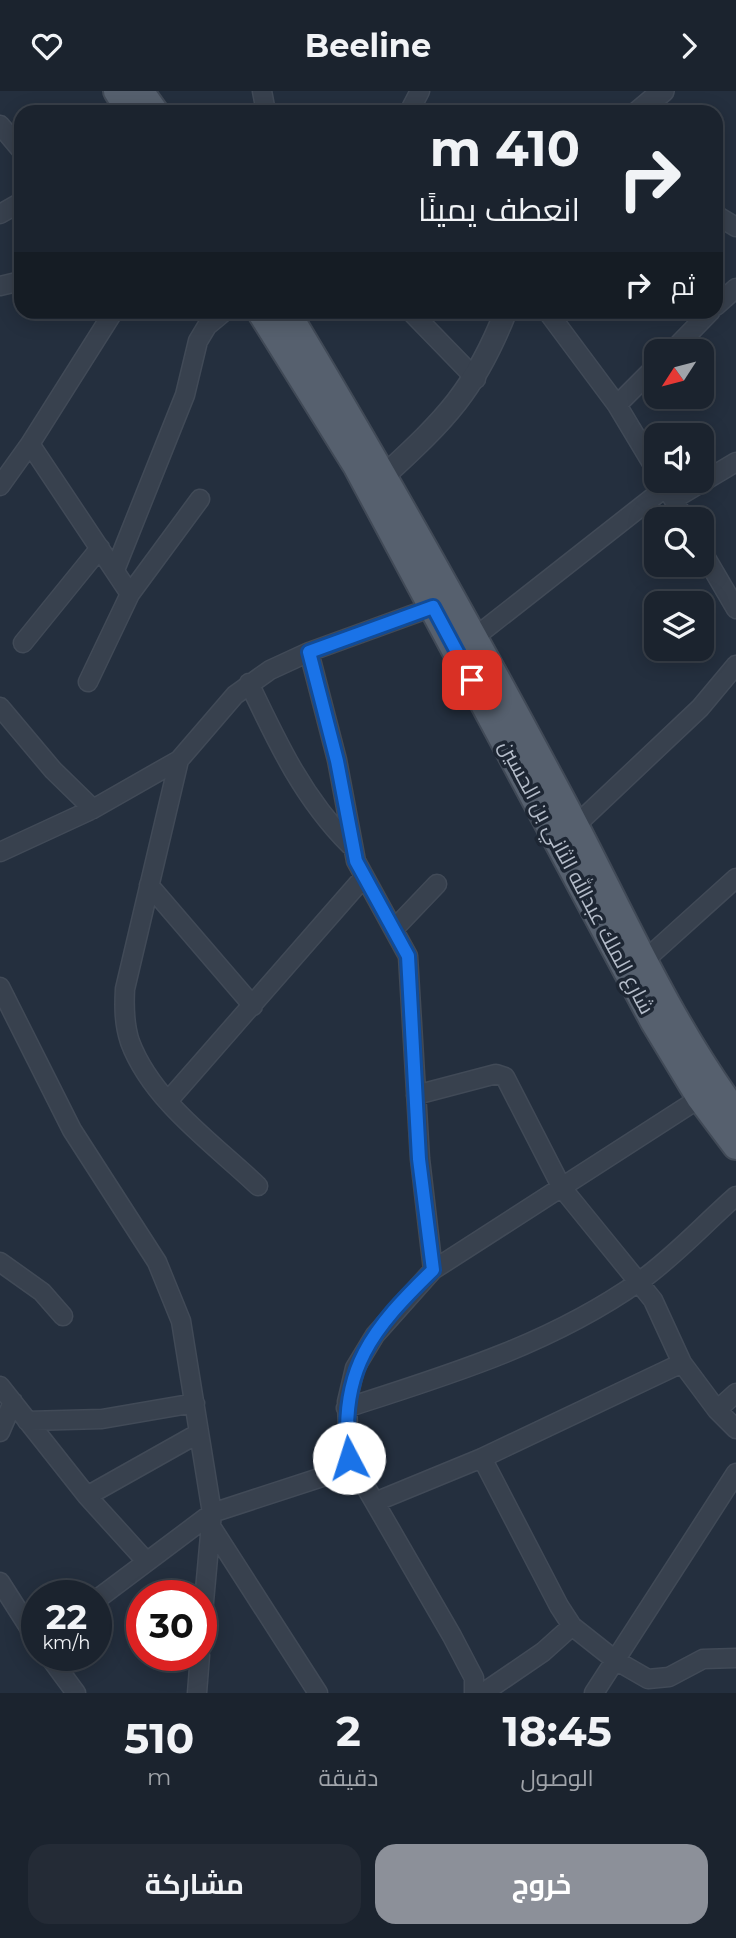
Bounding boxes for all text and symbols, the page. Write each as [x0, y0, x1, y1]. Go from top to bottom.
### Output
text: Beeline [305, 26, 431, 65]
icon: heart [28, 27, 66, 65]
icon: forward [670, 27, 708, 65]
text: 410 m [430, 119, 580, 178]
icon: right [604, 133, 695, 224]
text: انعطف يمينًا [418, 190, 580, 229]
icon: right [619, 266, 657, 304]
text: ثم [671, 270, 695, 302]
north arrow [644, 339, 714, 409]
map controls [644, 339, 714, 661]
button: sound [644, 423, 714, 493]
button: search [644, 507, 714, 577]
button: layers [644, 591, 714, 661]
pin [442, 650, 502, 710]
icon: arrive [453, 661, 491, 699]
street label: شارع الملك عبدالله الثاني بن الحسين [491, 735, 661, 1020]
position arrow [312, 1421, 386, 1495]
speed limit sign: 30 [126, 1580, 217, 1671]
text: 22 [46, 1595, 87, 1638]
text: km/h [42, 1632, 91, 1654]
text: 2 [336, 1705, 361, 1757]
text: 18:45 [503, 1705, 612, 1757]
text: 510 [124, 1712, 194, 1764]
text: m [147, 1763, 171, 1791]
text: دقيقة [319, 1764, 378, 1792]
text: الوصول [521, 1764, 594, 1792]
button: مشاركة [28, 1844, 361, 1924]
button: خروج [375, 1844, 708, 1924]

